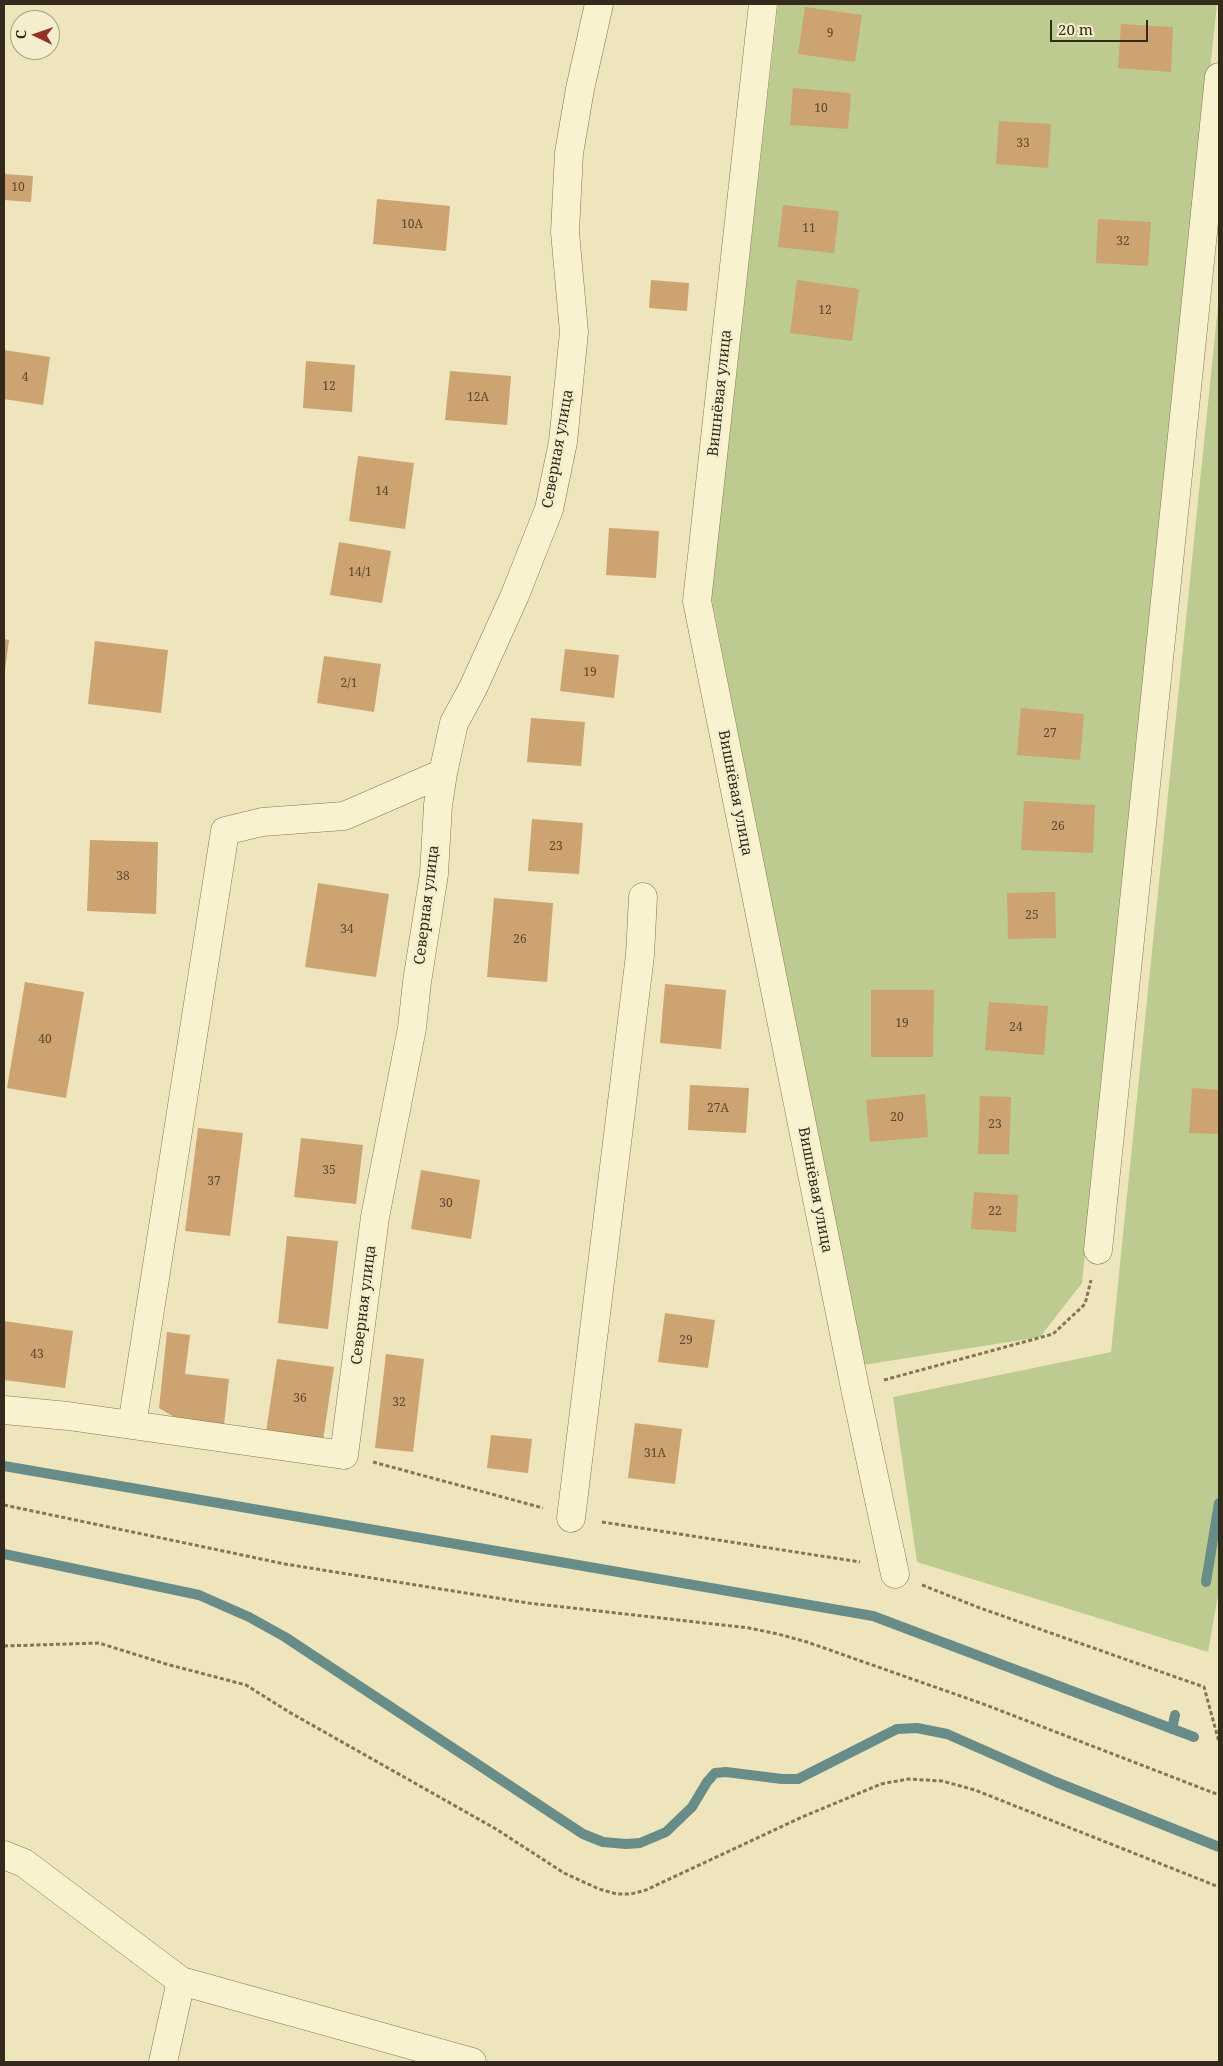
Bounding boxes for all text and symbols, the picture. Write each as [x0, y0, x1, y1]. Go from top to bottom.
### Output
north arrow [10, 10, 60, 60]
scale bar [1053, 10, 1150, 42]
text: 20 m [1058, 19, 1093, 39]
house number: 9 [827, 27, 833, 41]
text: С [11, 29, 30, 39]
house number: 10 [814, 102, 828, 116]
house number: 33 [1016, 137, 1030, 151]
house number: 10 [11, 181, 25, 195]
house number: 10А [401, 218, 423, 232]
house number: 11 [802, 222, 816, 236]
house number: 32 [1116, 235, 1130, 249]
house number: 12 [818, 304, 832, 318]
street label: Вишнёвая улица [704, 329, 736, 457]
house number: 4 [22, 371, 28, 385]
house number: 12 [322, 380, 336, 394]
street label: Северная улица [539, 388, 577, 510]
house number: 12А [467, 391, 489, 405]
house number: 14 [375, 485, 389, 499]
house number: 14/1 [348, 566, 372, 580]
house number: 19 [583, 666, 597, 680]
house number: 2/1 [341, 677, 357, 691]
house number: 27 [1043, 727, 1057, 741]
street label: Вишнёвая улица [714, 729, 756, 857]
house number: 26 [1051, 820, 1065, 834]
house number: 23 [549, 840, 563, 854]
street label: Северная улица [411, 844, 443, 966]
house number: 38 [116, 870, 130, 884]
house number: 25 [1025, 909, 1039, 923]
house number: 34 [340, 923, 354, 937]
house number: 26 [513, 933, 527, 947]
house number: 19 [895, 1017, 909, 1031]
house number: 24 [1009, 1021, 1023, 1035]
house number: 40 [38, 1033, 52, 1047]
house number: 27А [707, 1102, 729, 1116]
house number: 20 [890, 1111, 904, 1125]
house number: 23 [988, 1118, 1002, 1132]
street label: Вишнёвая улица [794, 1126, 836, 1254]
house number: 35 [322, 1164, 336, 1178]
house number: 37 [207, 1175, 221, 1189]
house number: 30 [439, 1197, 453, 1211]
house number: 22 [988, 1205, 1002, 1219]
street label: Северная улица [348, 1244, 380, 1366]
house number: 29 [679, 1334, 693, 1348]
house number: 43 [30, 1348, 44, 1362]
house number: 36 [293, 1392, 307, 1406]
house number: 32 [392, 1396, 406, 1410]
house number: 31А [644, 1447, 666, 1461]

